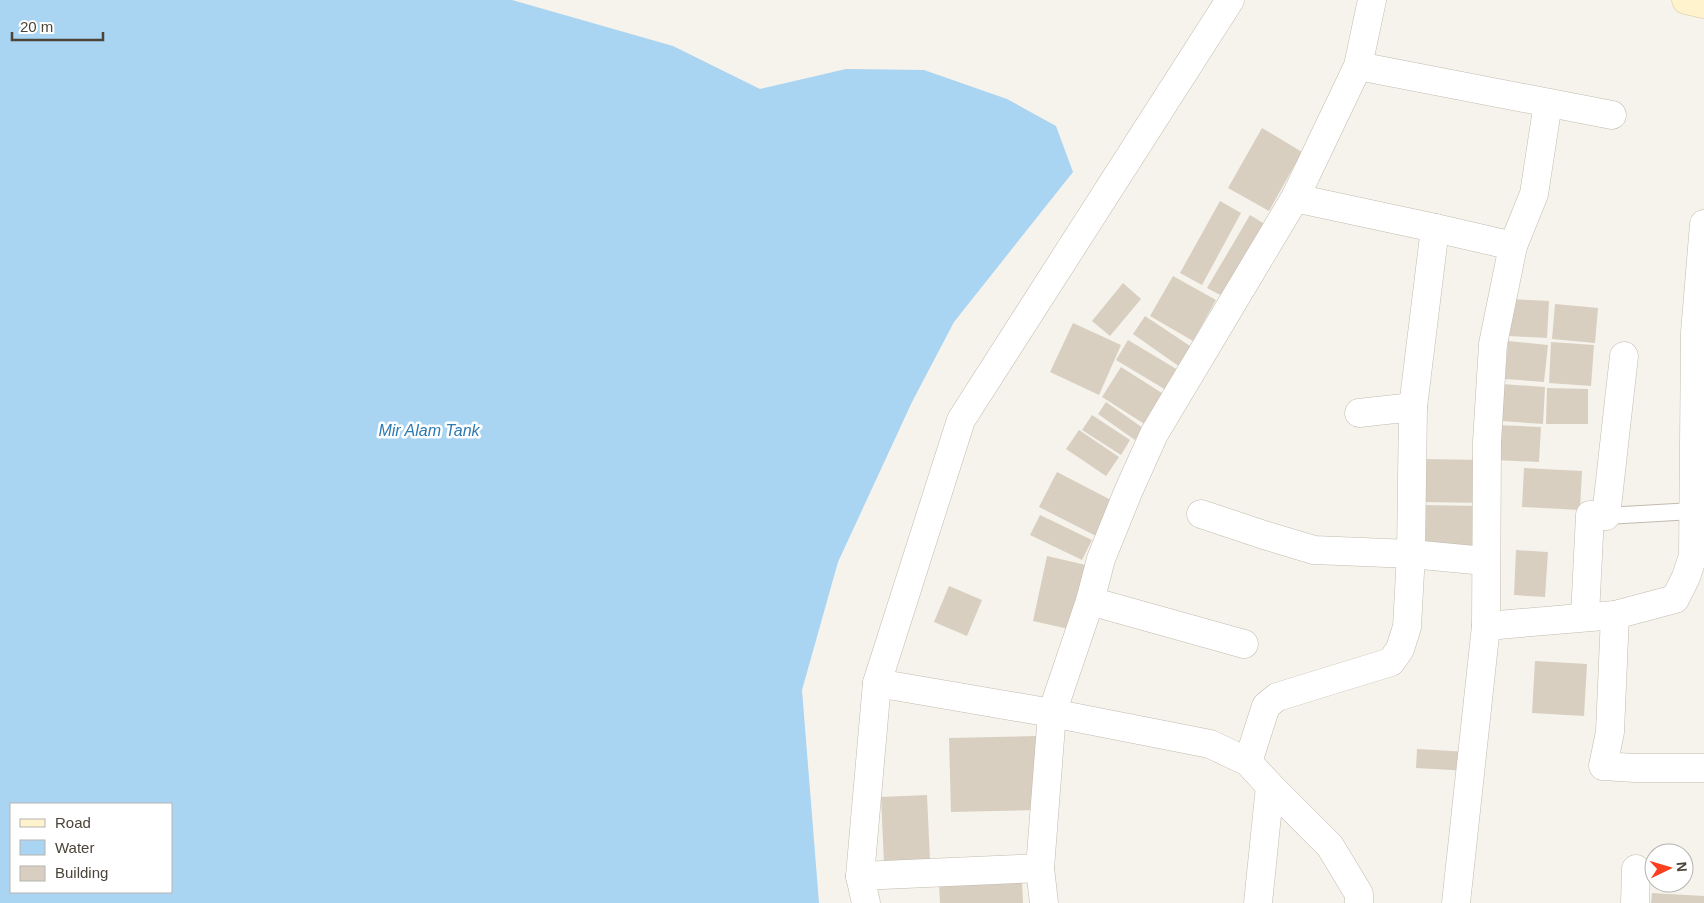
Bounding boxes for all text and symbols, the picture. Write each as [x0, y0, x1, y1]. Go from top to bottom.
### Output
scale bar [12, 10, 104, 42]
text: 20 m [20, 18, 53, 35]
water label: Mir Alam Tank [378, 422, 481, 439]
legend [10, 803, 172, 893]
text: Road [55, 814, 91, 831]
text: Water [55, 839, 94, 856]
north arrow [1644, 843, 1694, 893]
text: N [1674, 861, 1690, 873]
text: Building [55, 864, 108, 881]

